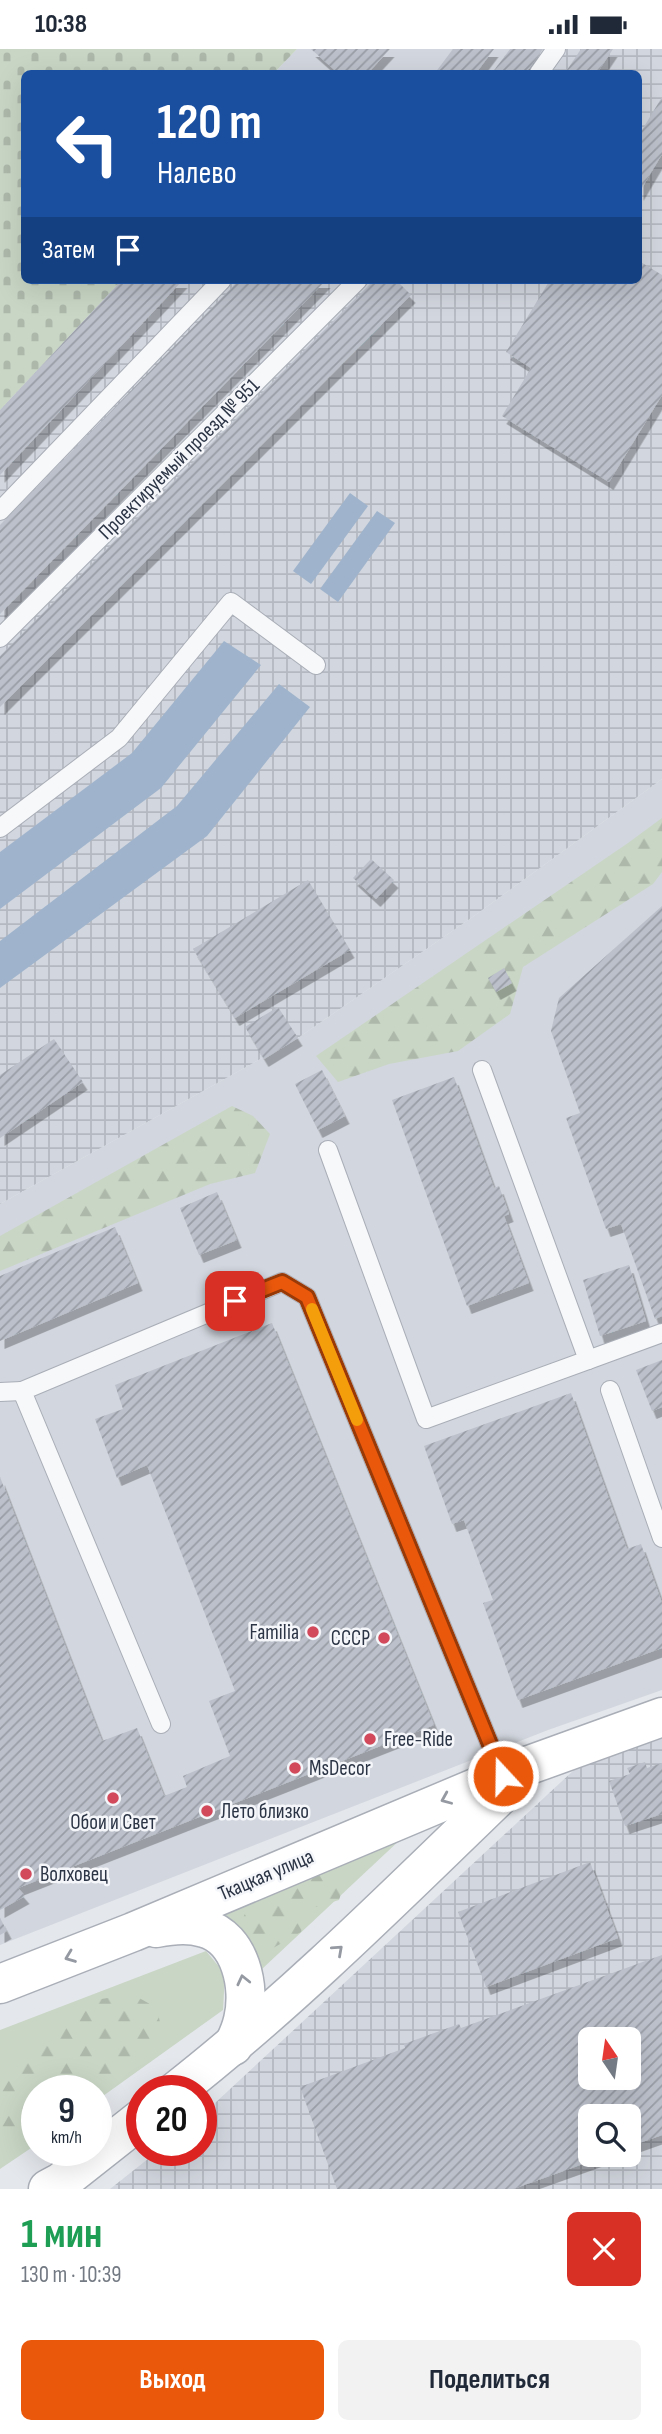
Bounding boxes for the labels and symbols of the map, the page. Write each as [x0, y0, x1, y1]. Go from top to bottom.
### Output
street label: Проектируемый проезд № 951 [93, 373, 265, 545]
pin [205, 1271, 265, 1331]
place label: Familia [250, 1620, 299, 1645]
marker: Familia [305, 1624, 321, 1640]
place label: СССР [331, 1626, 370, 1651]
marker: СССР [376, 1630, 392, 1646]
place label: Free-Ride [384, 1727, 453, 1752]
marker: Free-Ride [362, 1731, 378, 1747]
position arrow [466, 1739, 540, 1813]
place label: MsDecor [309, 1756, 371, 1781]
marker: MsDecor [287, 1760, 303, 1776]
marker: Обои и Свет [105, 1790, 121, 1806]
one-way arrow [441, 1791, 453, 1805]
place label: Лето близко [221, 1799, 309, 1824]
marker: Лето близко [199, 1803, 215, 1819]
place label: Обои и Свет [70, 1810, 156, 1835]
street label: Ткацкая улица [215, 1844, 317, 1906]
place label: Волховец [40, 1862, 108, 1887]
marker: Волховец [18, 1866, 34, 1882]
one-way arrow [330, 1946, 343, 1958]
one-way arrow [64, 1949, 76, 1963]
one-way arrow [237, 1974, 251, 1986]
north arrow [578, 2027, 640, 2089]
speed limit sign: 20 [126, 2075, 217, 2166]

